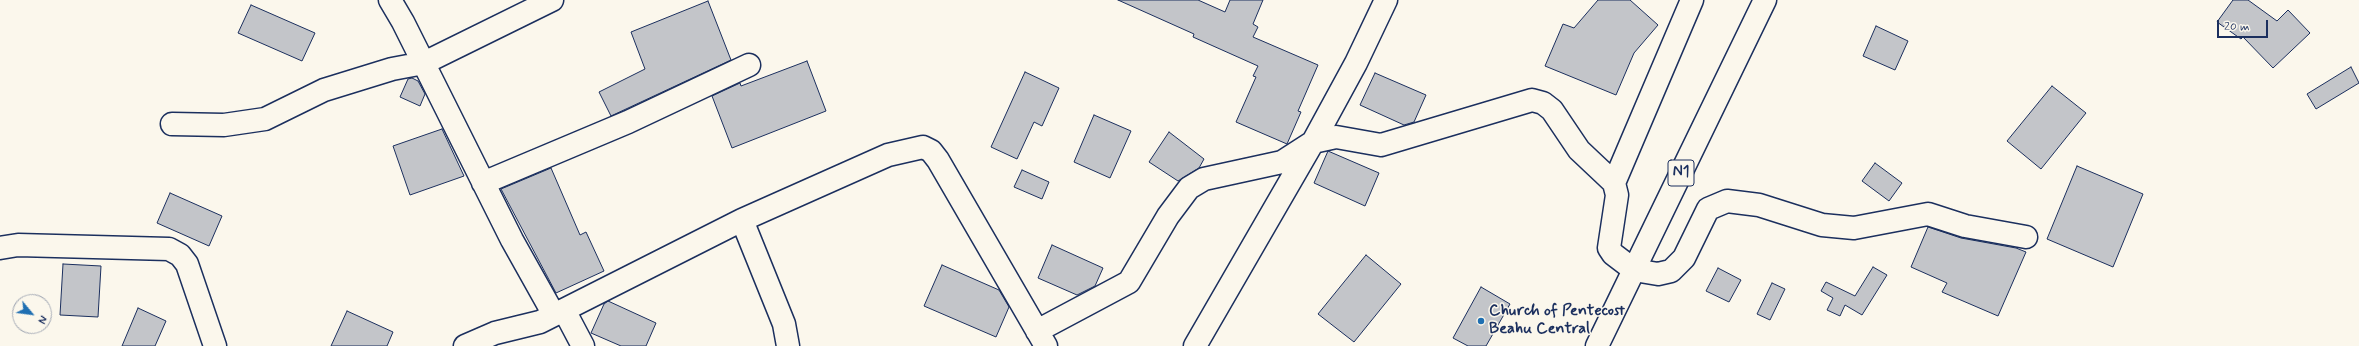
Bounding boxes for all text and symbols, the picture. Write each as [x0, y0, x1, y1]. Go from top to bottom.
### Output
scale bar [2219, 12, 2270, 38]
text: 20 m [2224, 19, 2250, 35]
road number: N1 [1668, 160, 1694, 186]
north arrow [12, 294, 52, 334]
place label: Church of Pentecost Beahu Central [1489, 302, 1625, 340]
text: N [34, 313, 50, 326]
marker: Church of Pentecost Beahu Central [1476, 316, 1486, 326]

